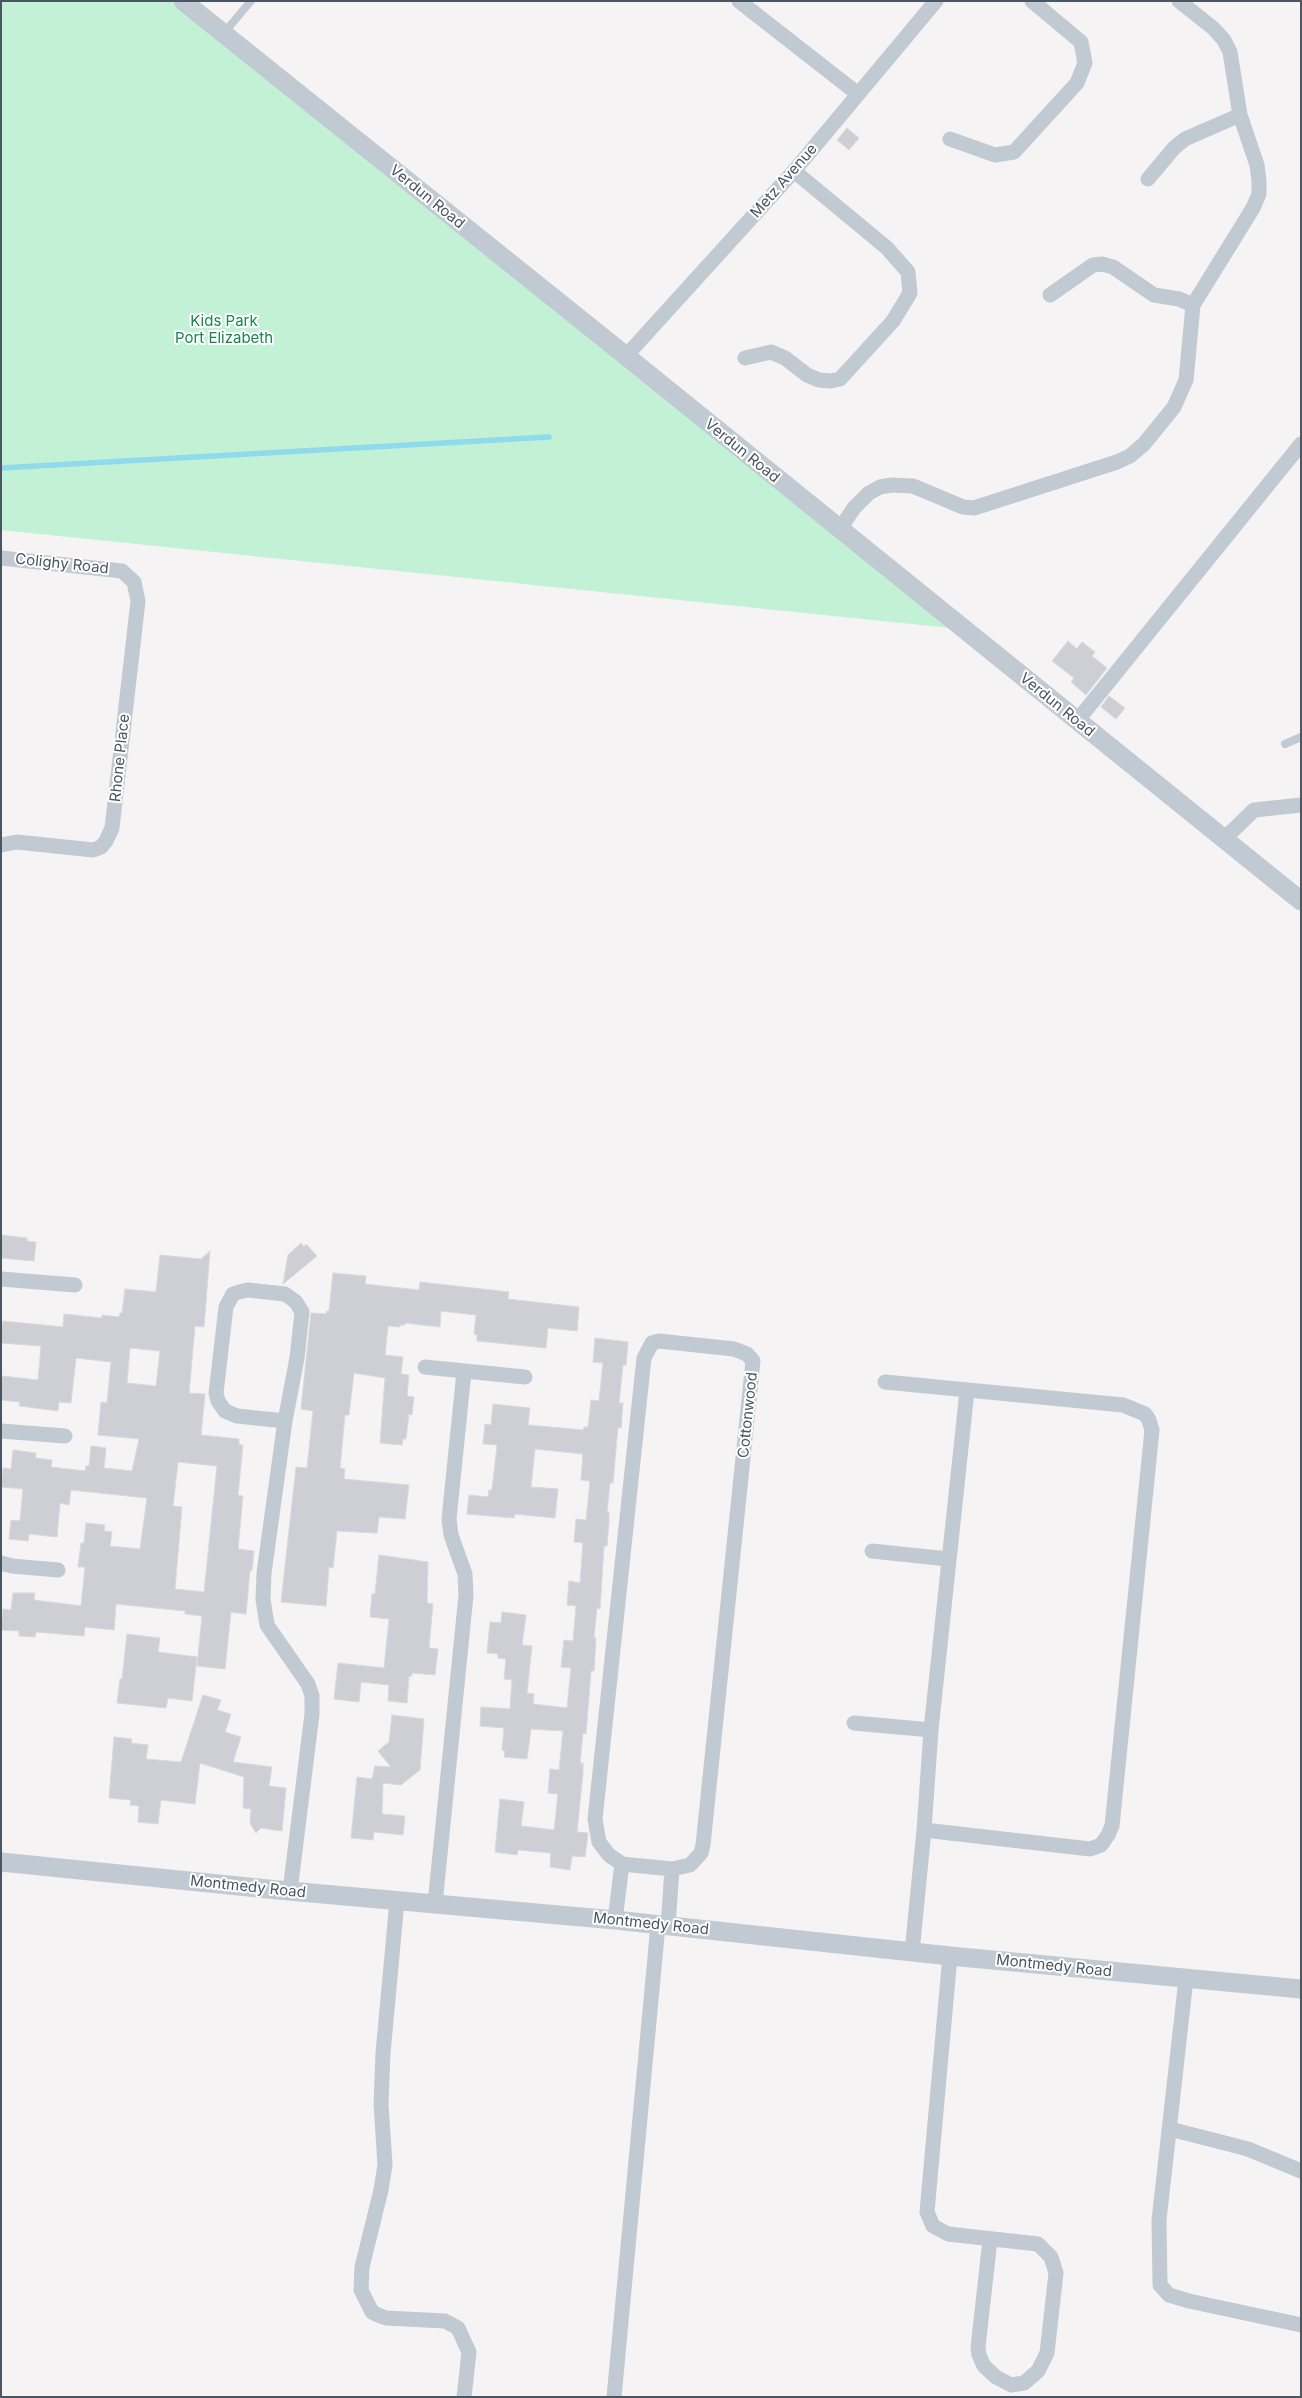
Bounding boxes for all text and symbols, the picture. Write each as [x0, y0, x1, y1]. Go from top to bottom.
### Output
street label: Metz Avenue [747, 140, 821, 222]
street label: Verdun Road [386, 161, 468, 233]
park label: Kids Park Port Elizabeth [175, 312, 273, 347]
street label: Verdun Road [701, 415, 783, 487]
street label: Colighy Road [14, 550, 110, 578]
street label: Verdun Road [1016, 669, 1098, 741]
street label: Rhone Place [106, 713, 134, 803]
street label: Cottonwood [735, 1371, 761, 1459]
street label: Montmedy Road [189, 1872, 307, 1902]
street label: Montmedy Road [592, 1909, 710, 1939]
street label: Montmedy Road [995, 1951, 1113, 1981]

